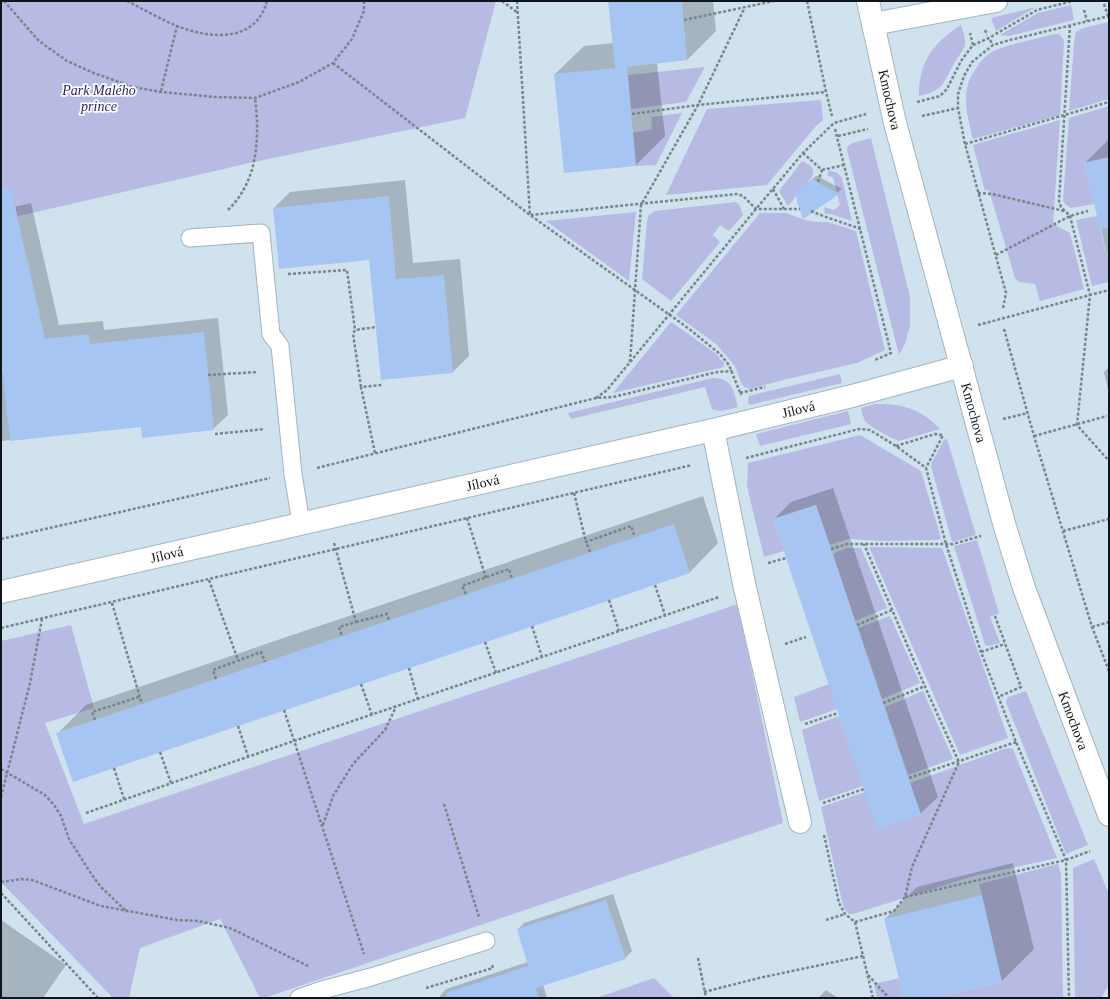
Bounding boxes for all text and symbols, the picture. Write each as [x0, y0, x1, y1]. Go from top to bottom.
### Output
street label: Kmochova [875, 68, 904, 132]
park label: Park Malého prince [61, 83, 136, 114]
street label: Kmochova [958, 381, 989, 445]
street label: Jílová [780, 398, 817, 421]
street label: Jílová [465, 472, 502, 494]
street label: Jílová [149, 544, 186, 566]
street label: Kmochova [1055, 689, 1091, 753]

